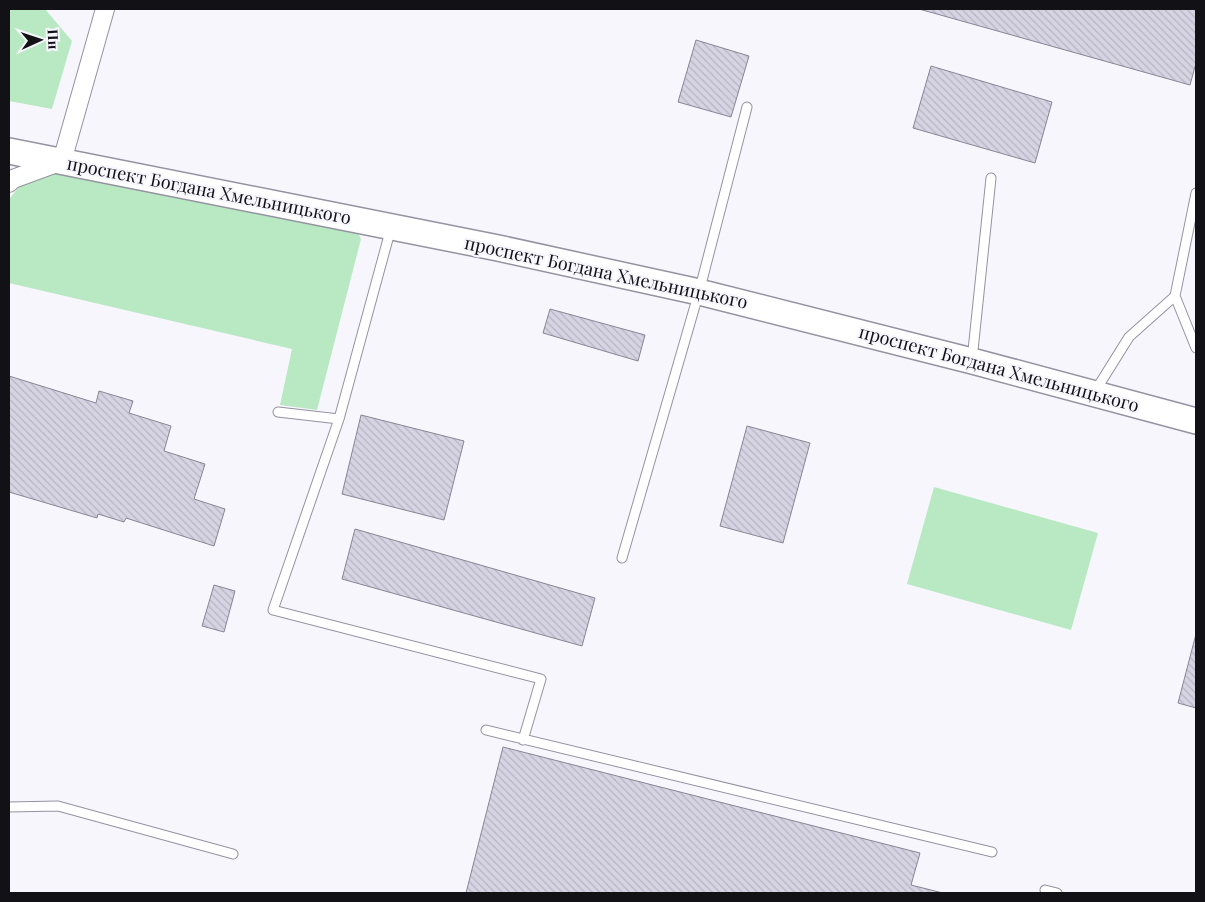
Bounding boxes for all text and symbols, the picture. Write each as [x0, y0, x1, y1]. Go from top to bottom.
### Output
north arrow [15, 15, 65, 65]
text: Пн [43, 29, 63, 50]
street label: проспект Богдана Хмельницького [65, 151, 353, 229]
street label: проспект Богдана Хмельницького [462, 230, 750, 314]
street label: проспект Богдана Хмельницького [857, 319, 1142, 417]

